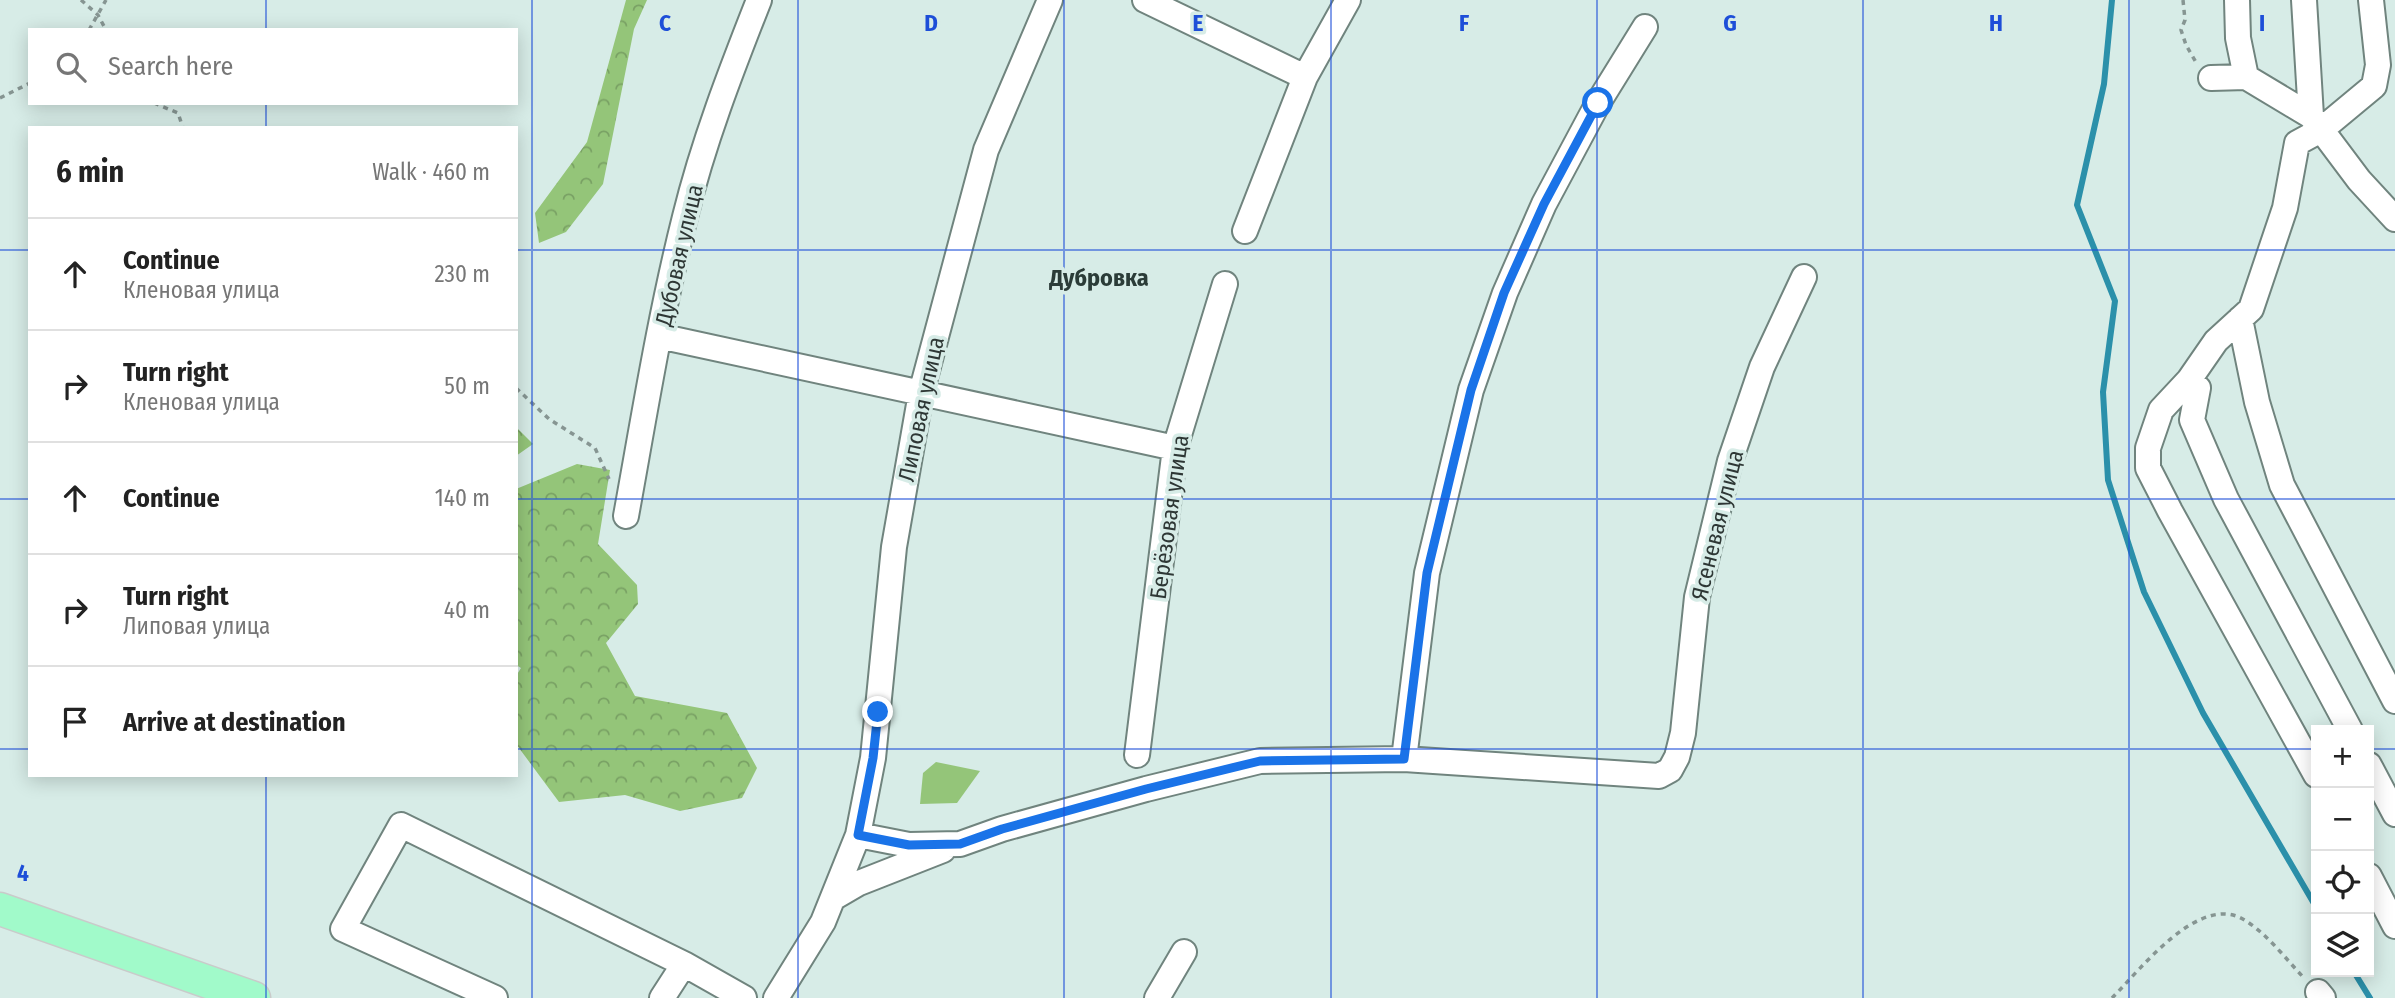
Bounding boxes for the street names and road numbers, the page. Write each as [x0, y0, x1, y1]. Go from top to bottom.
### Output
street label: Дубовая улица [649, 182, 709, 329]
street label: Липовая улица [892, 334, 950, 484]
street label: Берёзовая улица [1144, 433, 1194, 601]
street label: Ясеневая улица [1685, 447, 1749, 603]

